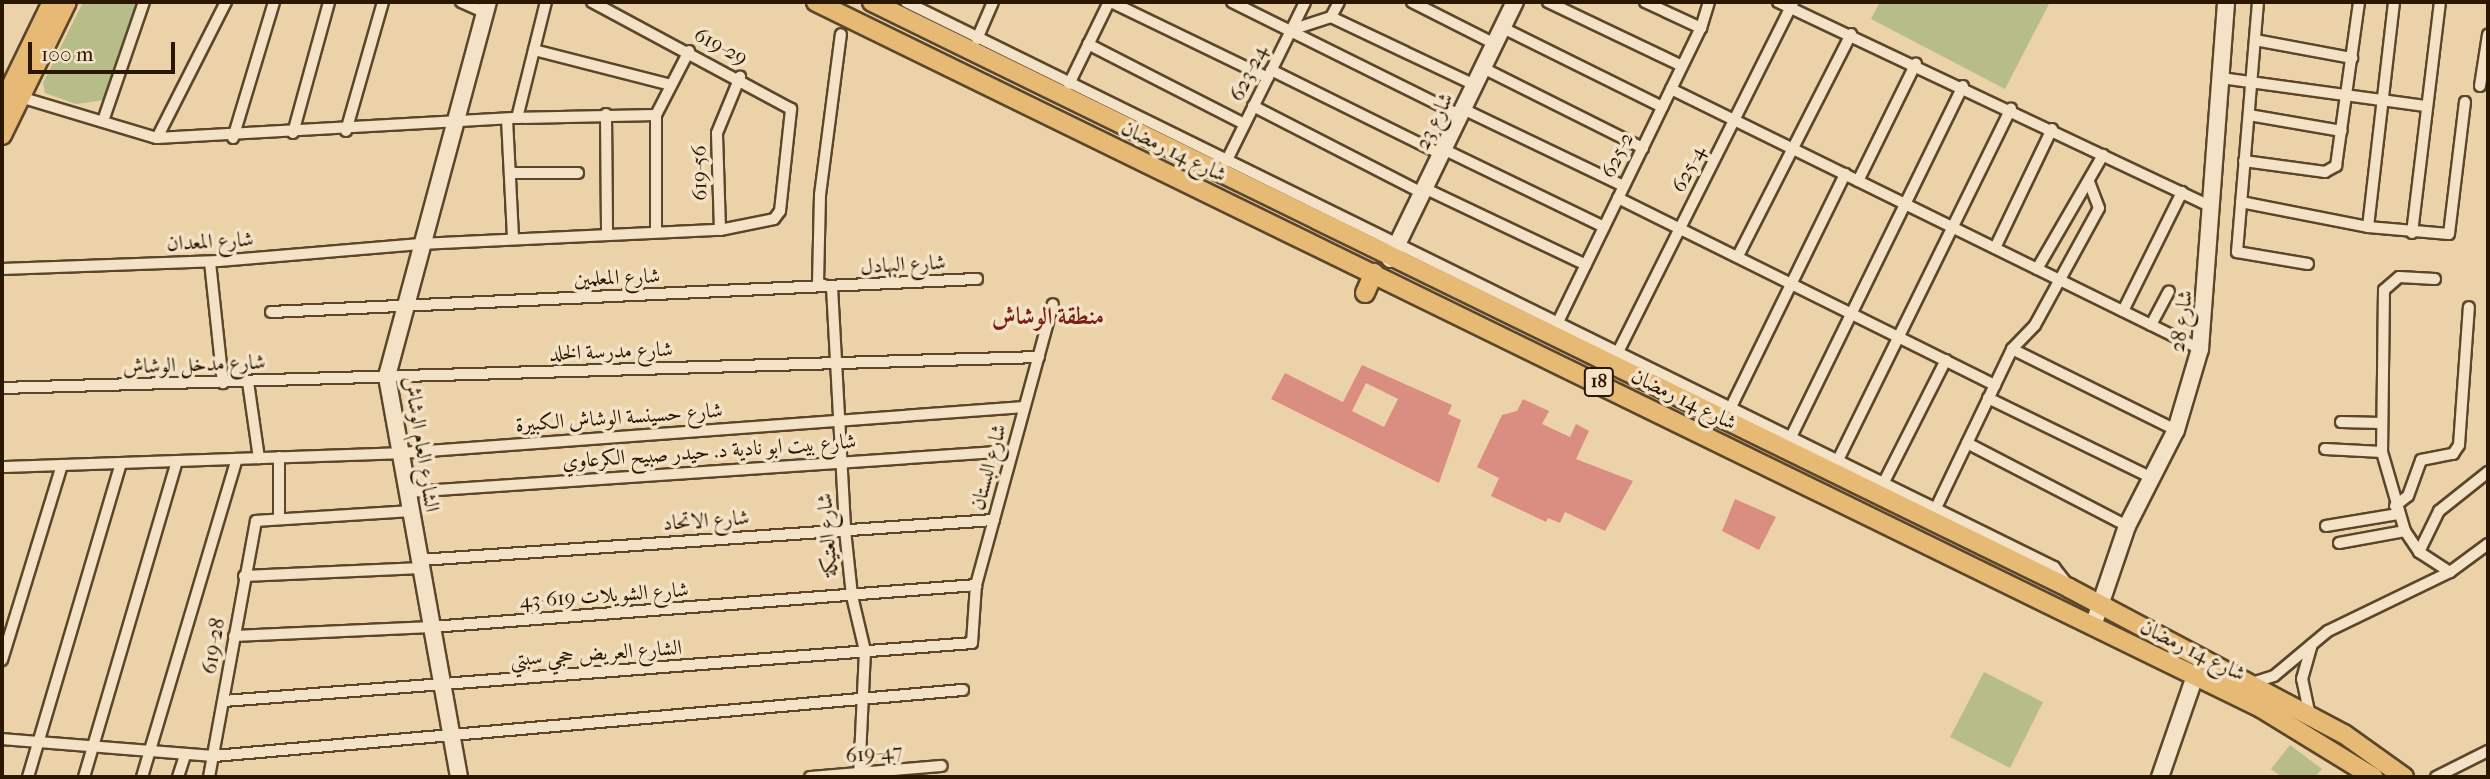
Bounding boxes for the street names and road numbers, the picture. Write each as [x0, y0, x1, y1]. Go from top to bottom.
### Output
street label: 619-29 [690, 21, 752, 71]
street label: 623-24 [1224, 41, 1272, 105]
street label: شارع 23 [1409, 88, 1459, 154]
street label: شارع 14 رمضان [1117, 115, 1231, 187]
street label: 625-2 [1595, 128, 1639, 182]
street label: 625-4 [1666, 141, 1710, 197]
street label: 619-56 [686, 145, 712, 201]
street label: شارع المعدان [166, 226, 254, 256]
street label: شارع البهادل [860, 249, 946, 279]
street label: شارع المعلمين [573, 263, 661, 291]
street label: شارع 28 [2164, 288, 2198, 354]
street label: شارع مدرسة الخلد [549, 336, 673, 366]
street label: شارع مدخل الوشاش [122, 349, 266, 379]
street label: شارع 14 رمضان [1627, 363, 1741, 435]
road number: 18 [1583, 366, 1615, 398]
street label: الشارع العام الوشاش [399, 374, 445, 514]
street label: شارع حسينسة الوشاش الكبيرة [515, 397, 723, 437]
street label: شارع البستان [964, 421, 1012, 513]
street label: شارع بيت ابو نادية د. حيدر صبيح الكرعاوي [561, 428, 857, 474]
street label: شارع العتيکة [812, 492, 842, 578]
street label: شارع الاتحاد [662, 504, 750, 536]
street label: شارع الشويلات 619-43 [519, 577, 689, 613]
street label: شارع 14 رمضان [2136, 614, 2250, 686]
street label: 619-28 [196, 616, 230, 676]
street label: الشارع العريض حجي سبتي [509, 634, 683, 672]
street label: 619-47 [844, 738, 904, 768]

